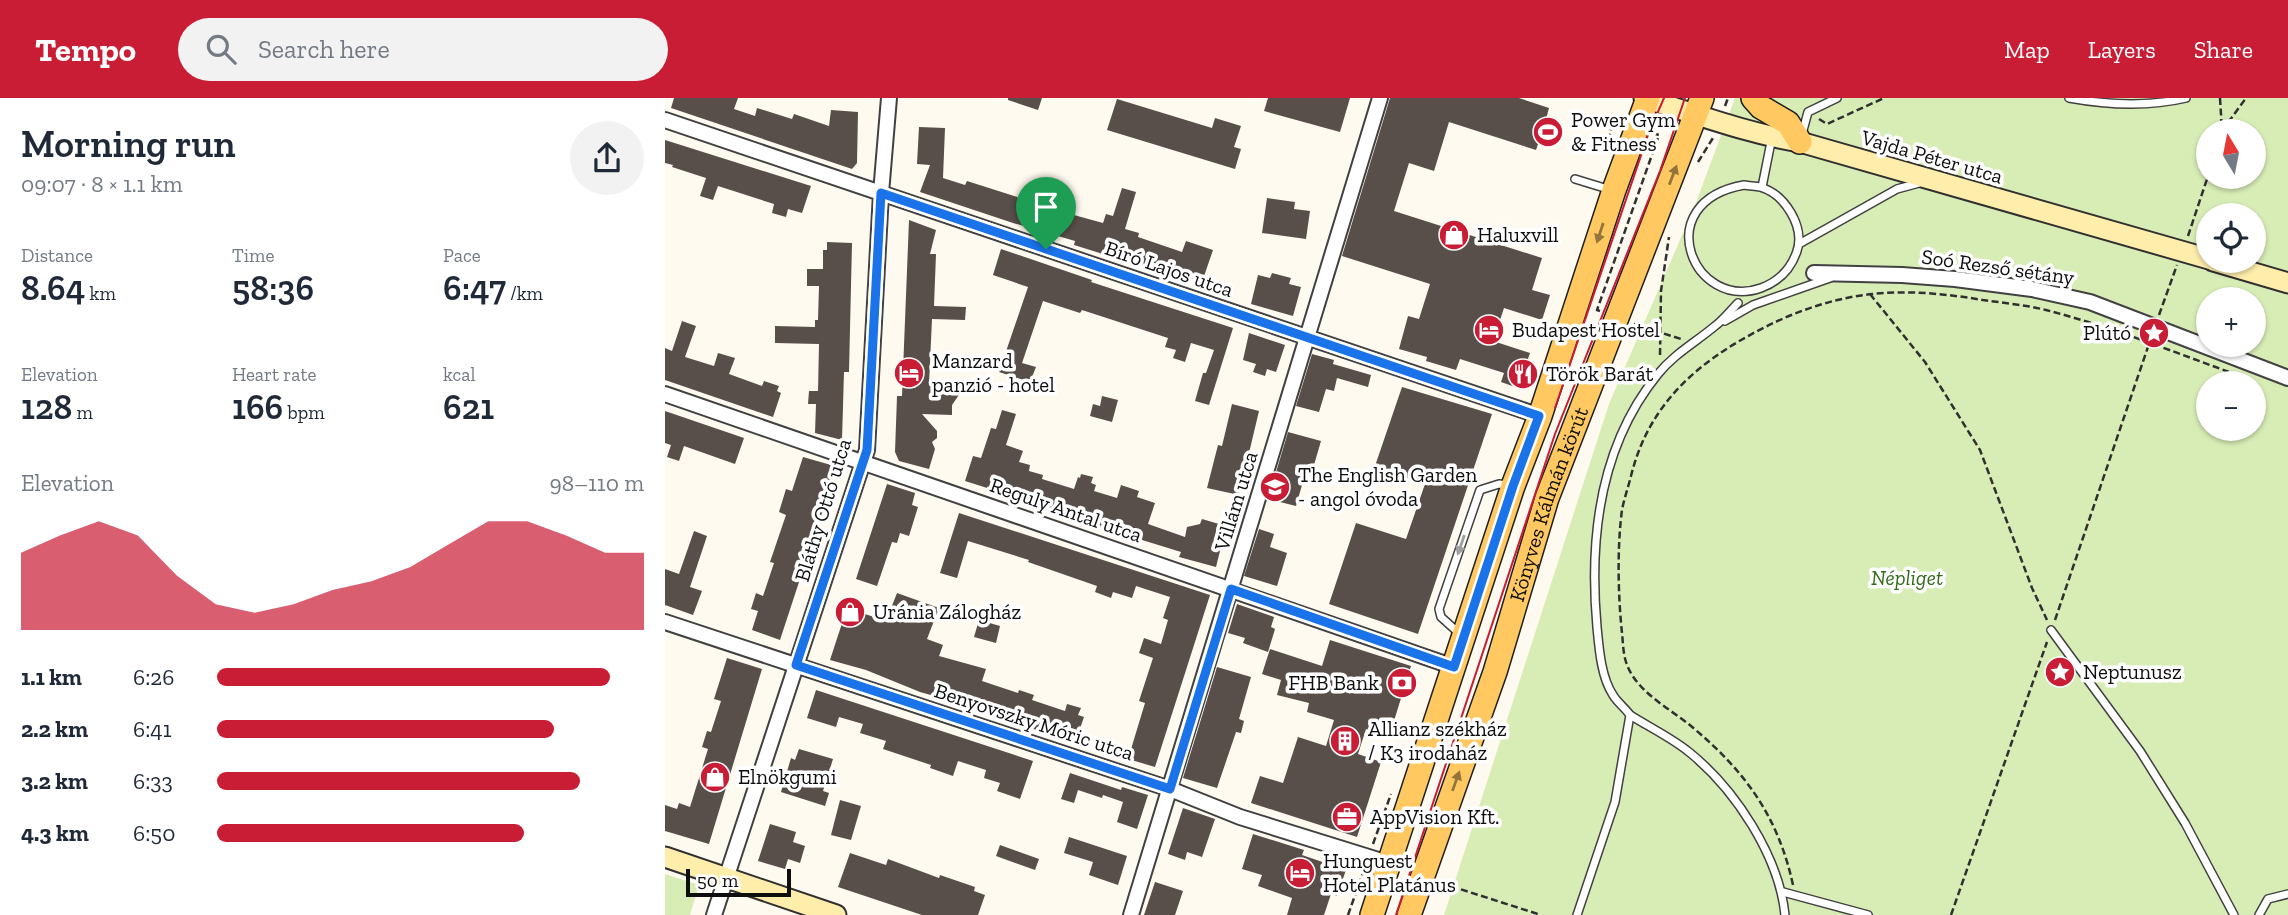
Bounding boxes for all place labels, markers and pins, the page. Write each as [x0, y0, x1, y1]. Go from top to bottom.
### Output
place label: Power Gym & Fitness [1571, 107, 1676, 156]
sports icon: Power Gym & Fitness [1531, 115, 1565, 149]
pin [1016, 177, 1076, 249]
shop icon: Haluxvill [1437, 218, 1471, 252]
place label: Haluxvill [1477, 222, 1559, 247]
hotel icon: Budapest Hostel [1472, 313, 1506, 347]
place icon: Plútó [2137, 316, 2171, 350]
place label: Budapest Hostel [1512, 317, 1660, 342]
place label: Plútó [2083, 320, 2131, 345]
place label: Manzard panzió - hotel [932, 348, 1055, 397]
hotel icon: Manzard panzió - hotel [892, 356, 926, 390]
restaurant icon: Török Barát [1506, 357, 1540, 391]
place label: Török Barát [1546, 361, 1654, 386]
place label: The English Garden - angol óvoda [1298, 462, 1477, 511]
school or university icon: The English Garden - angol óvoda [1258, 470, 1292, 504]
shop icon: Uránia Zálogház [833, 595, 867, 629]
place label: Uránia Zálogház [873, 599, 1021, 624]
place icon: Neptunusz [2043, 655, 2077, 689]
place label: Neptunusz [2083, 659, 2182, 684]
bank icon: FHB Bank [1385, 666, 1419, 700]
place label: FHB Bank [1288, 670, 1379, 695]
place label: Allianz székház / K3 irodaház [1368, 716, 1507, 765]
building icon: Allianz székház / K3 irodaház [1328, 724, 1362, 758]
shop icon: Elnökgumi [698, 760, 732, 794]
place label: Elnökgumi [738, 764, 837, 789]
office icon: AppVision Kft. [1330, 800, 1364, 834]
place label: AppVision Kft. [1370, 804, 1499, 829]
place label: Hunguest Hotel Platánus [1323, 848, 1456, 897]
hotel icon: Hunguest Hotel Platánus [1283, 856, 1317, 890]

